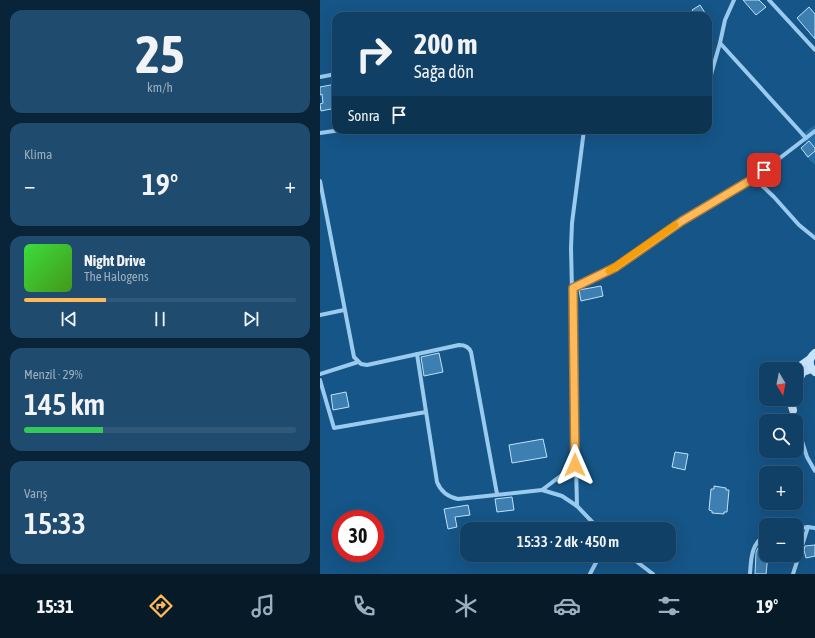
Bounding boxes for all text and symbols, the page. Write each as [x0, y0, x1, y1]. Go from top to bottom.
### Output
text: 25 [136, 24, 184, 84]
icon: right [348, 28, 400, 80]
text: 200 m [414, 28, 477, 60]
text: Sağa dön [414, 61, 474, 82]
text: km/h [147, 80, 173, 95]
icon: arrive [388, 104, 410, 126]
text: Sonra [348, 107, 380, 124]
text: Klima [24, 147, 52, 162]
pin [747, 153, 781, 187]
icon: arrive [753, 159, 775, 181]
text: 19° [142, 167, 178, 201]
text: − [24, 172, 35, 198]
text: + [285, 172, 296, 198]
text: Night Drive [84, 252, 146, 269]
text: The Halogens [84, 269, 149, 284]
icon: previous [58, 308, 80, 330]
icon: pause [149, 308, 171, 330]
icon: next [240, 308, 262, 330]
north arrow [759, 362, 803, 406]
map controls [759, 362, 803, 562]
text: Menzil · 29% [24, 367, 83, 382]
text: 145 km [24, 387, 105, 421]
button: search [759, 414, 803, 458]
position arrow [554, 444, 596, 486]
button: + [759, 466, 803, 510]
text: Varış [24, 486, 47, 501]
text: 15:33 [24, 506, 86, 540]
speed limit sign: 30 [332, 510, 384, 562]
button: − [759, 518, 803, 562]
text: 15:33 · 2 dk · 450 m [517, 533, 619, 550]
icon: directions [147, 592, 175, 620]
icon: music [249, 592, 277, 620]
icon: phone [350, 592, 378, 620]
icon: climate [452, 592, 480, 620]
icon: car [553, 592, 581, 620]
icon: filters [655, 592, 683, 620]
text: 15:31 [37, 596, 74, 617]
text: 19° [756, 596, 778, 617]

